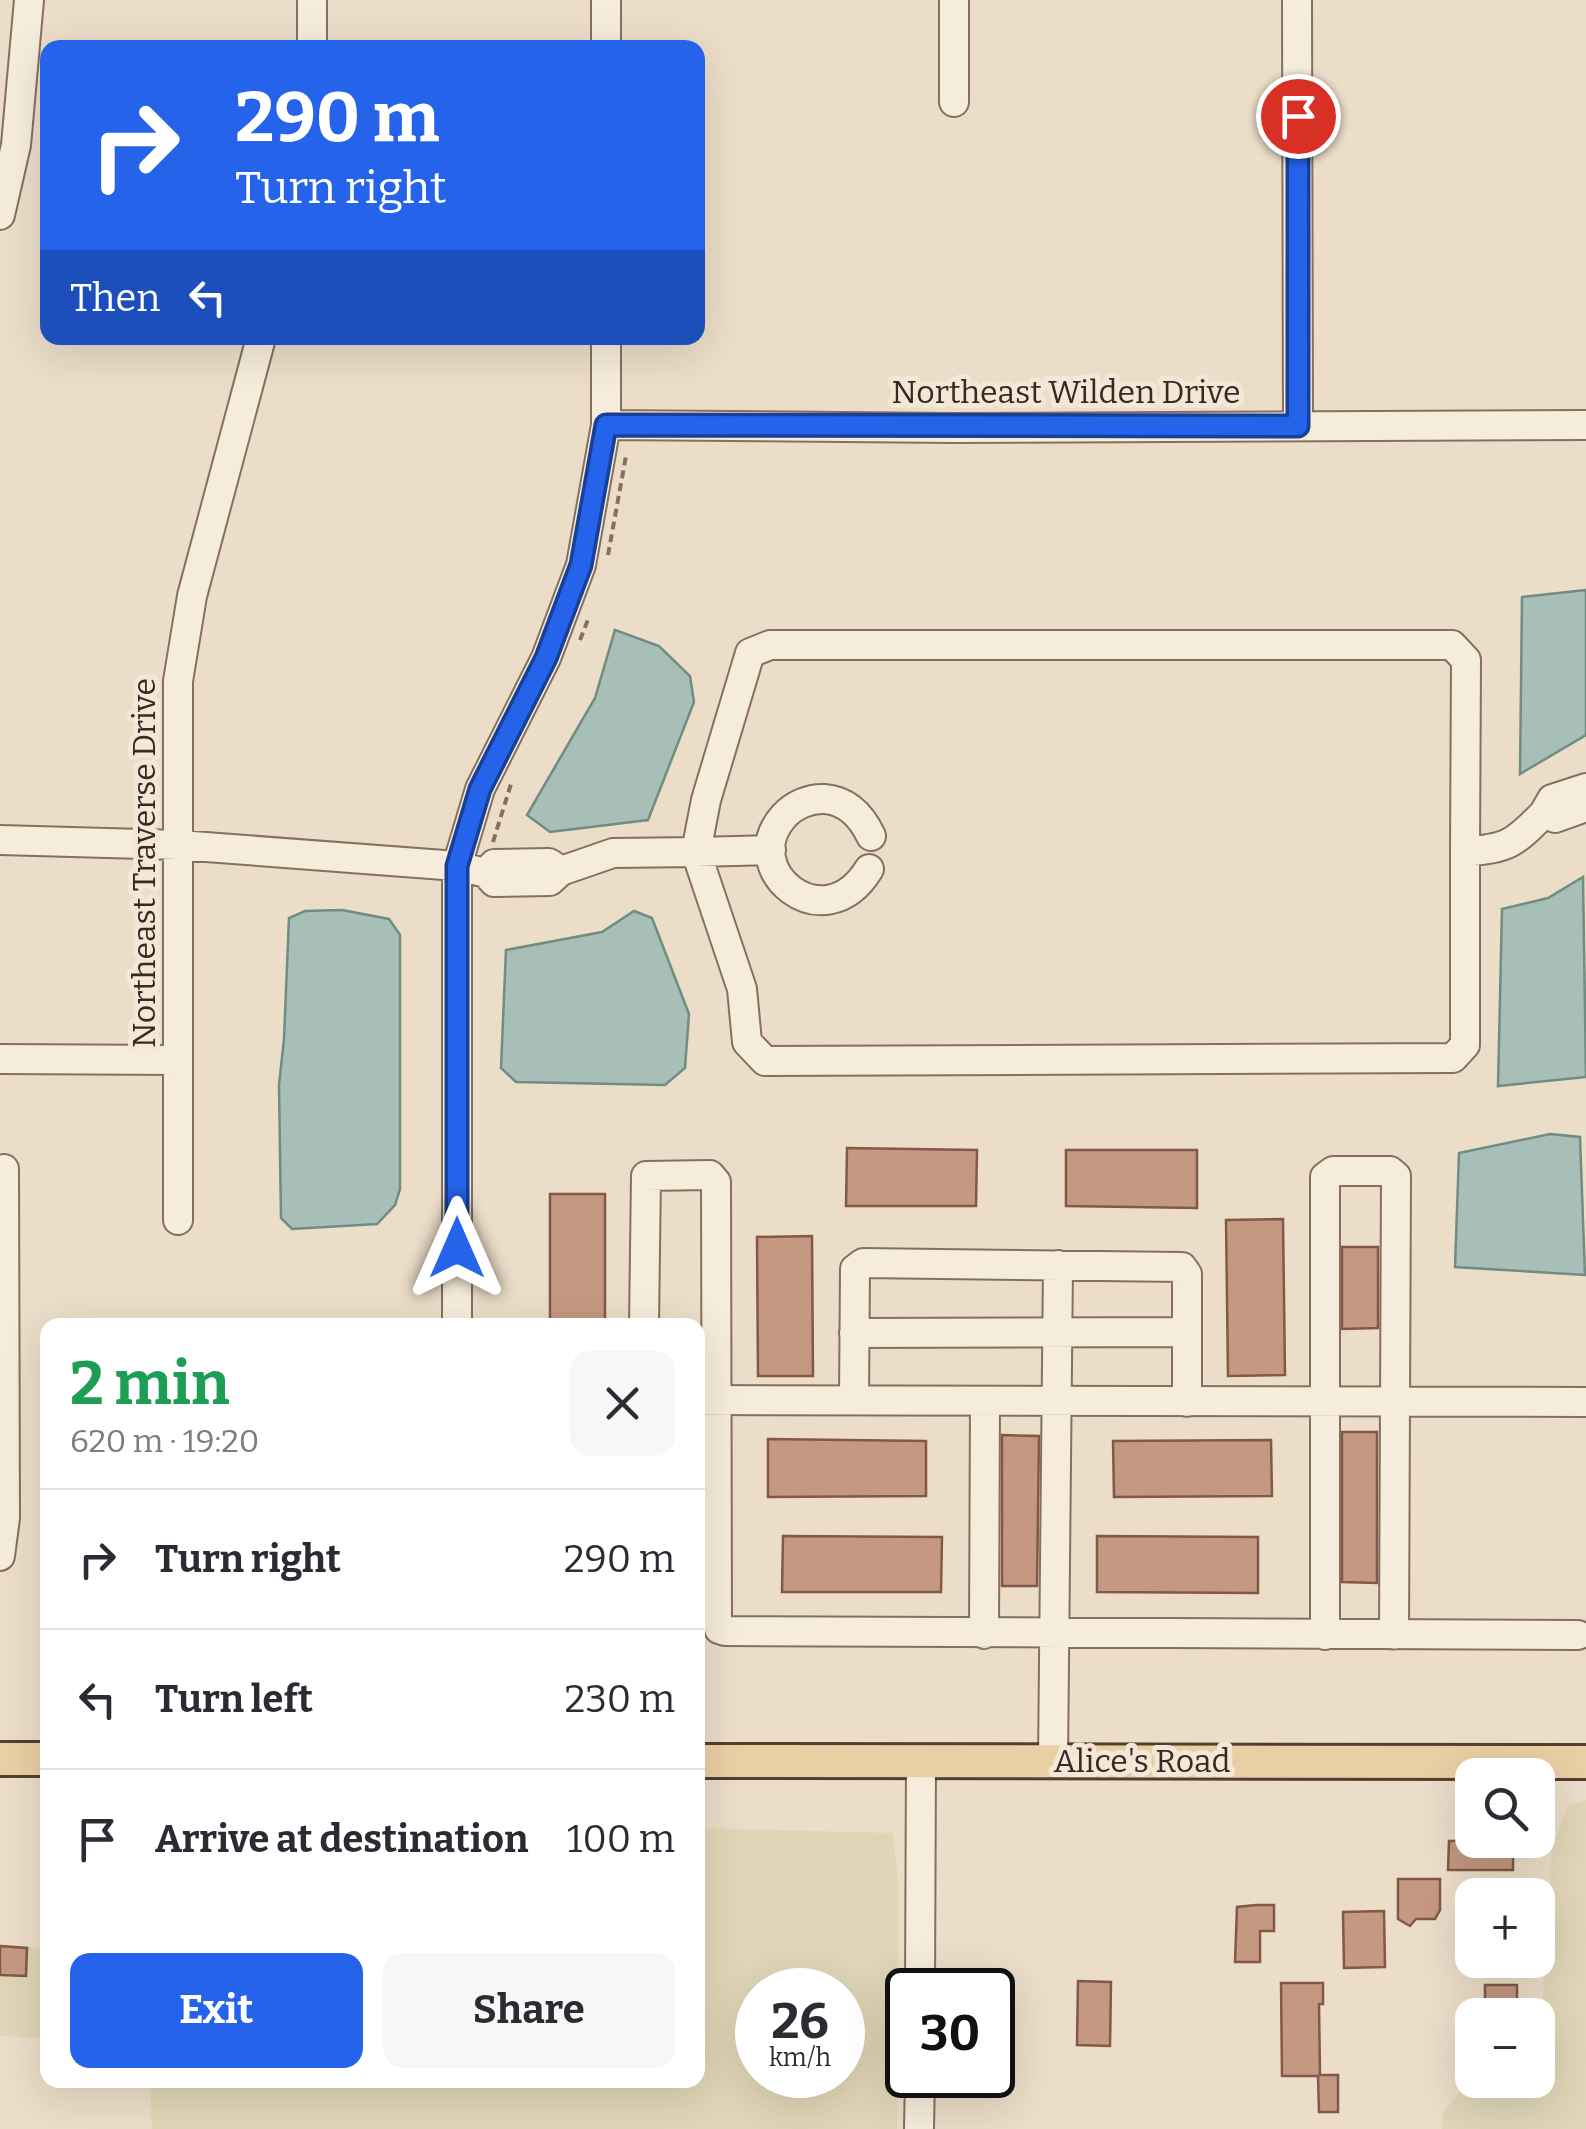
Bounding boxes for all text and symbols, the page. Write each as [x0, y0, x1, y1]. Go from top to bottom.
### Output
pin [1256, 74, 1341, 159]
text: 290 m [235, 76, 440, 160]
icon: right [70, 80, 200, 210]
icon: arrive [1271, 89, 1326, 144]
text: Turn right [235, 161, 447, 215]
icon: left [180, 270, 235, 325]
text: Then [70, 275, 160, 321]
street label: Northeast Wilden Drive [892, 373, 1240, 411]
street label: Northeast Traverse Drive [125, 678, 163, 1048]
position arrow [405, 1196, 509, 1300]
text: 2 min [70, 1348, 230, 1420]
button: close [570, 1351, 675, 1456]
text: 620 m · 19:20 [70, 1422, 259, 1460]
icon: right [70, 1532, 125, 1587]
text: Turn right [155, 1536, 341, 1582]
text: 290 m [564, 1536, 675, 1582]
icon: left [70, 1672, 125, 1727]
text: Turn left [155, 1676, 313, 1722]
text: 230 m [564, 1676, 675, 1722]
street label: Alice's Road [1053, 1742, 1231, 1780]
map controls [1455, 1758, 1555, 2098]
button: search [1455, 1758, 1555, 1858]
icon: arrive [70, 1812, 125, 1867]
text: Arrive at destination [155, 1816, 528, 1862]
text: 100 m [567, 1816, 675, 1862]
button: + [1455, 1878, 1555, 1978]
button: Exit [70, 1953, 363, 2068]
button: Share [383, 1953, 675, 2068]
speed limit sign: 30 [885, 1968, 1015, 2098]
text: 26 [771, 1991, 829, 2051]
button: − [1455, 1998, 1555, 2098]
text: km/h [769, 2043, 831, 2073]

